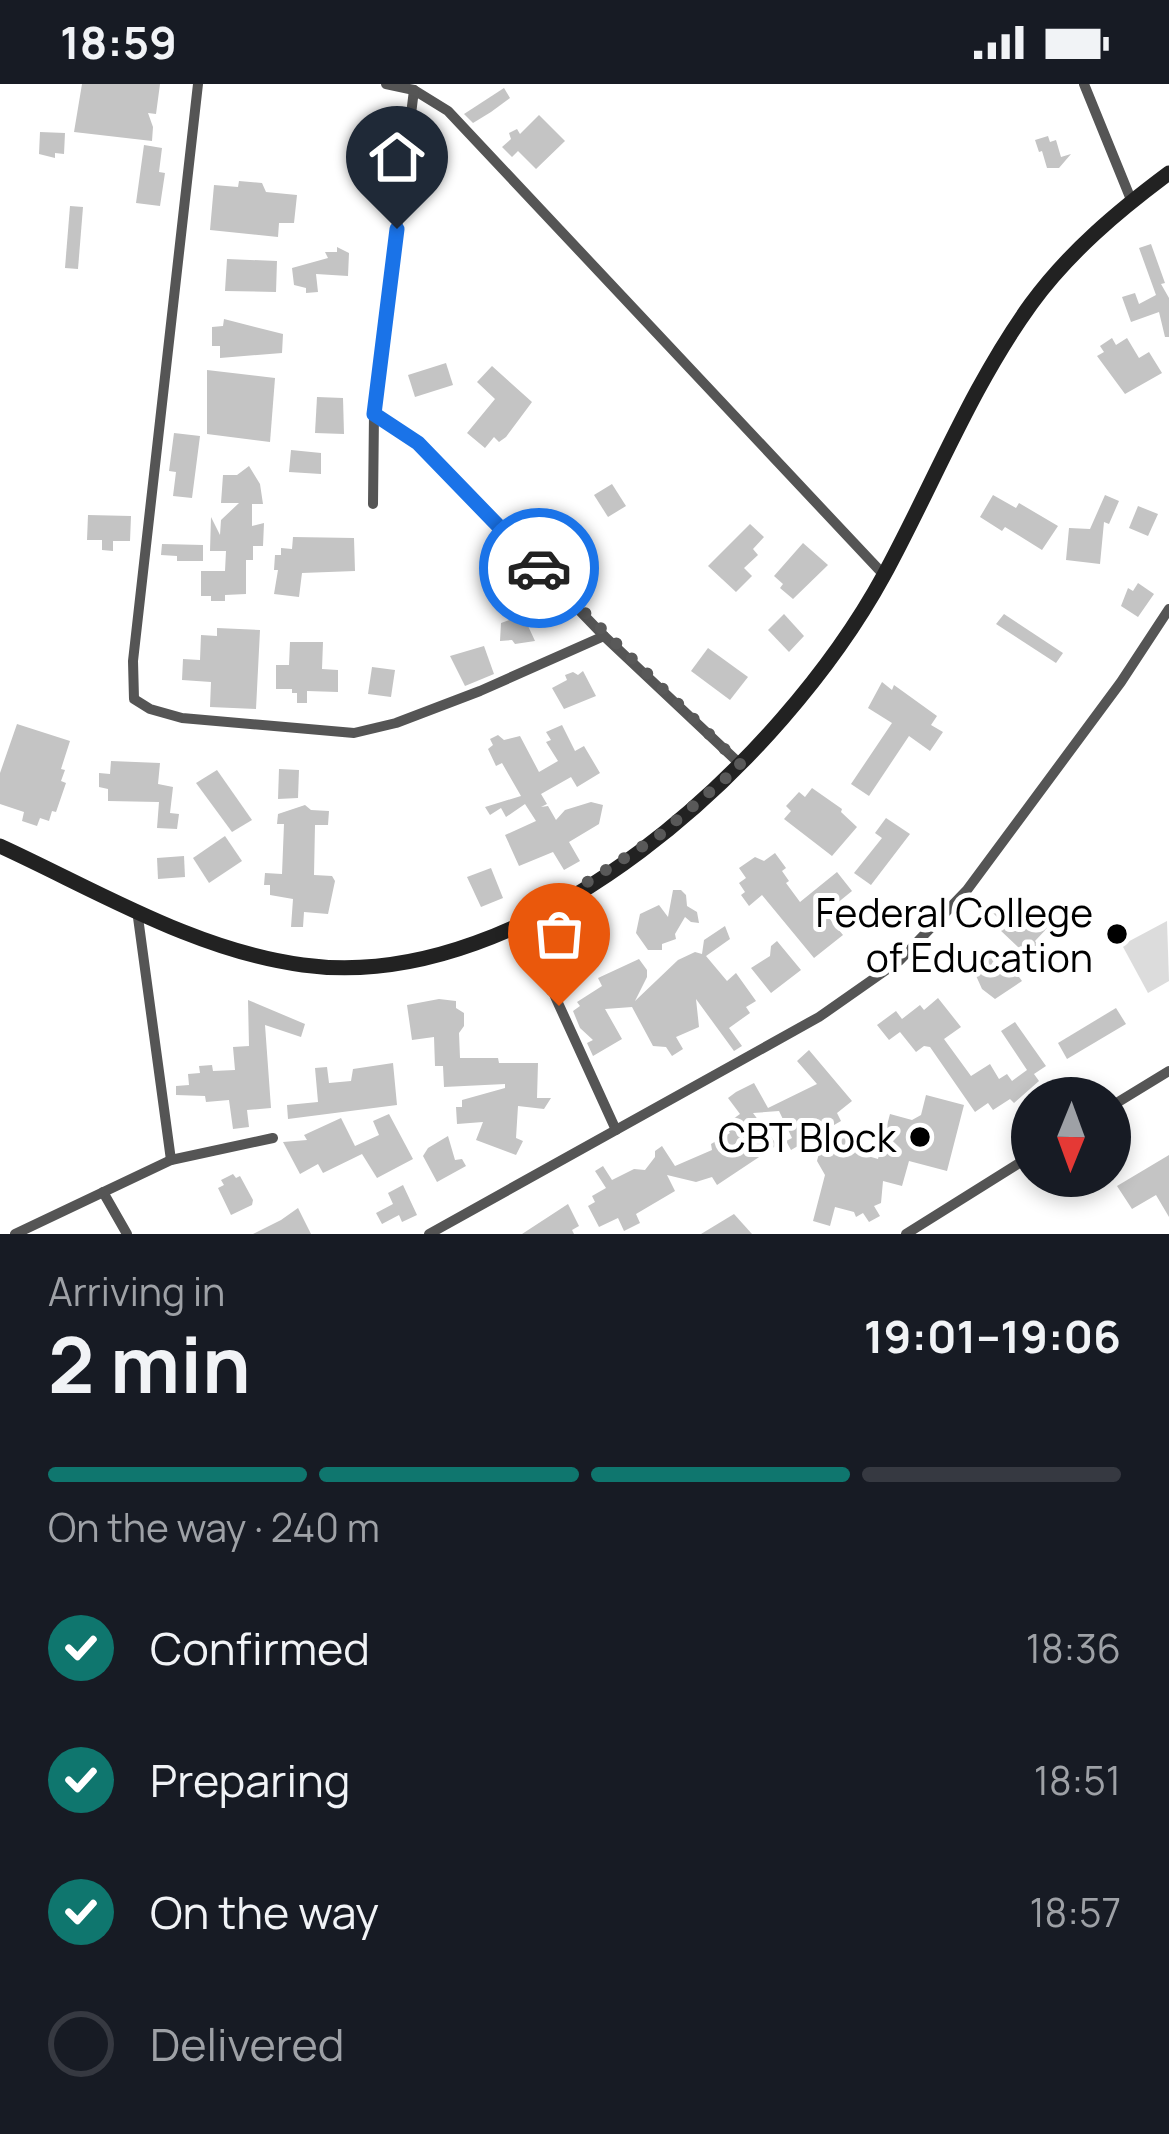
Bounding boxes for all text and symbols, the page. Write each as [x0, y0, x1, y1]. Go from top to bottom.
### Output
text: 18:59 [60, 11, 177, 73]
pin [346, 106, 448, 229]
icon: home [364, 124, 430, 190]
courier [479, 508, 599, 628]
icon: car [506, 535, 572, 601]
pin [508, 883, 610, 1006]
place label: Federal College of Education [816, 885, 1093, 984]
icon: bag [526, 901, 592, 967]
marker: Federal College of Education [1104, 921, 1130, 947]
north arrow [1011, 1077, 1131, 1197]
map controls [1011, 1077, 1131, 1197]
place label: CBT Block [718, 1110, 898, 1164]
marker: CBT Block [907, 1124, 933, 1150]
text: Arriving in [48, 1264, 225, 1318]
text: 19:01–19:06 [864, 1305, 1121, 1367]
text: 2 min [48, 1310, 251, 1416]
text: On the way · 240 m [48, 1500, 380, 1554]
icon: check [48, 1615, 114, 1681]
text: Confirmed [150, 1617, 370, 1679]
text: 18:36 [1026, 1621, 1121, 1675]
icon: check [48, 1747, 114, 1813]
text: Preparing [150, 1749, 350, 1811]
text: 18:51 [1034, 1753, 1121, 1807]
icon: check [48, 1879, 114, 1945]
text: On the way [150, 1881, 379, 1943]
text: 18:57 [1029, 1885, 1121, 1939]
text: Delivered [150, 2013, 345, 2075]

